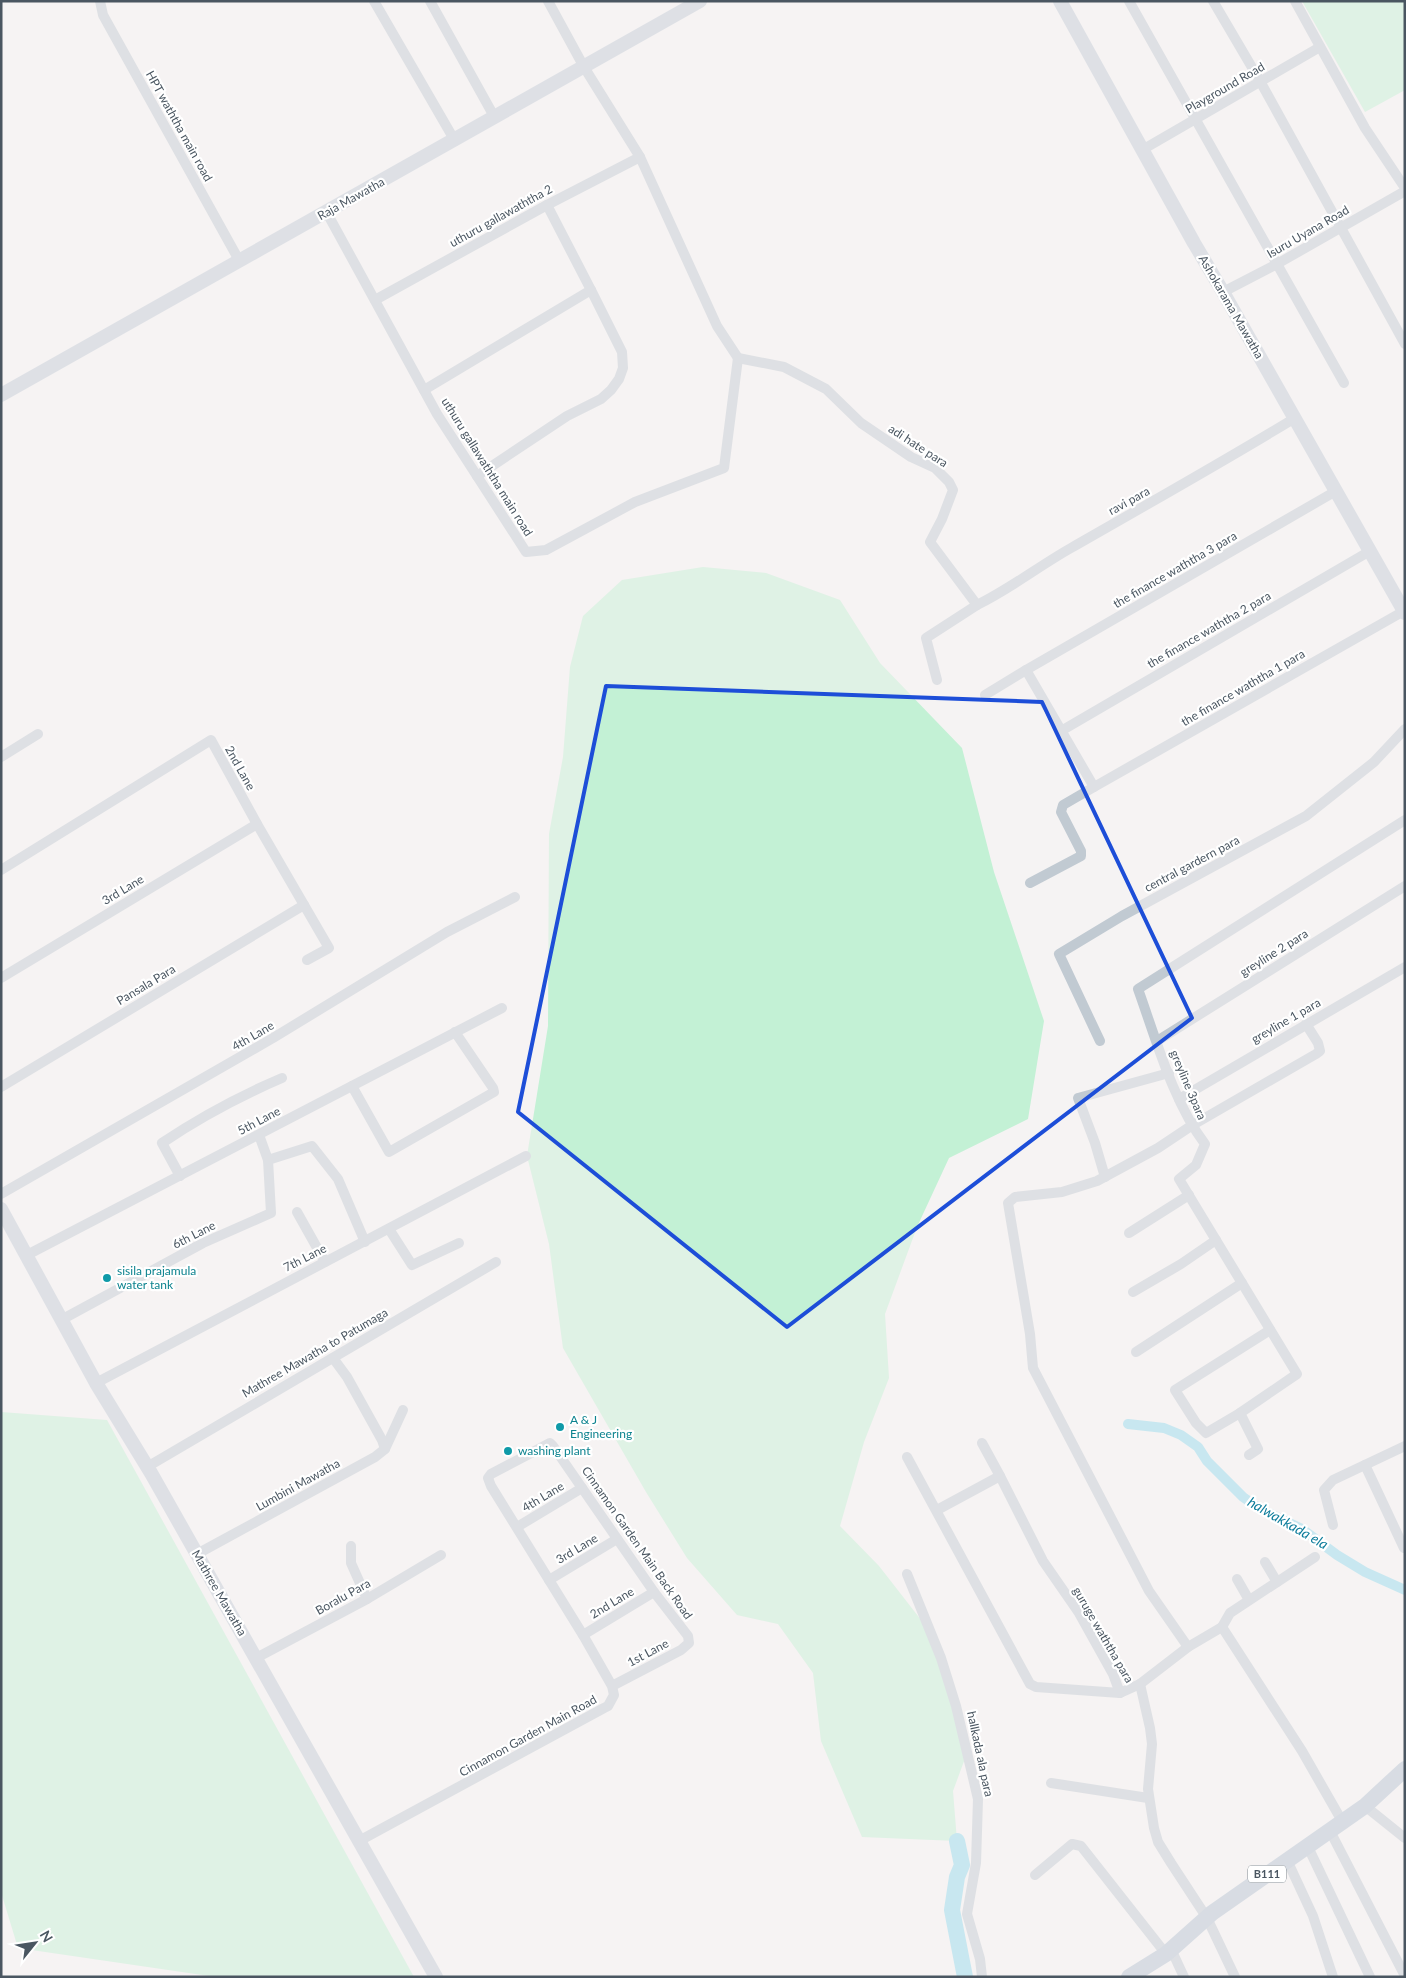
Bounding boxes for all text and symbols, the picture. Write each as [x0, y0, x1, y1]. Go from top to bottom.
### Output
street label: Playground Road [1183, 59, 1267, 116]
street label: HPT waththa main road [143, 68, 216, 184]
street label: Raja Mawatha [315, 174, 387, 223]
street label: uthuru gallawaththa 2 [447, 181, 555, 250]
street label: Isuru Uyana Road [1264, 202, 1351, 261]
street label: Ashokarama Mawatha [1196, 252, 1267, 361]
street label: uthuru gallawaththa main road [439, 395, 536, 539]
street label: adi hate para [886, 421, 951, 470]
street label: ravi para [1105, 483, 1152, 518]
street label: the finance waththa 3 para [1110, 528, 1239, 611]
street label: the finance waththa 2 para [1144, 588, 1273, 671]
street label: the finance waththa 1 para [1178, 646, 1307, 729]
street label: 2nd Lane [222, 743, 259, 793]
street label: central gardern para [1142, 832, 1242, 895]
street label: 3rd Lane [99, 871, 146, 908]
street label: greyline 2 para [1237, 926, 1311, 979]
street label: Pansala Para [114, 961, 178, 1008]
street label: greyline 1 para [1248, 995, 1323, 1046]
street label: 4th Lane [229, 1018, 277, 1054]
street label: greyline 3para [1167, 1048, 1210, 1122]
street label: 5th Lane [235, 1103, 283, 1138]
street label: 6th Lane [170, 1217, 218, 1252]
street label: 7th Lane [281, 1240, 329, 1275]
place label: sisila prajamula water tank [117, 1263, 196, 1292]
marker: sisila prajamula water tank [101, 1272, 113, 1284]
street label: Mathree Mawatha to Patumaga [239, 1305, 390, 1401]
place label: A & J Engineering [570, 1412, 632, 1441]
marker: A & J Engineering [554, 1421, 566, 1433]
place label: washing plant [518, 1443, 591, 1458]
marker: washing plant [502, 1445, 514, 1457]
street label: Lumbini Mawatha [253, 1455, 342, 1514]
street label: Cinnamon Garden Main Back Road [579, 1463, 696, 1622]
street label: 4th Lane [519, 1478, 566, 1515]
water label: halwakkada ela [1245, 1493, 1331, 1552]
street label: 3rd Lane [553, 1530, 600, 1567]
street label: Mathree Mawatha [189, 1547, 250, 1638]
street label: Boralu Para [313, 1575, 373, 1618]
street label: 2nd Lane [587, 1584, 636, 1622]
street label: guruge waththa para [1070, 1584, 1137, 1685]
street label: 1st Lane [625, 1635, 671, 1670]
street label: Cinnamon Garden Main Road [457, 1692, 599, 1780]
street label: hallkada ala para [964, 1710, 997, 1798]
road number: B111 [1248, 1866, 1286, 1882]
north arrow [10, 1918, 60, 1968]
text: N [37, 1927, 57, 1945]

